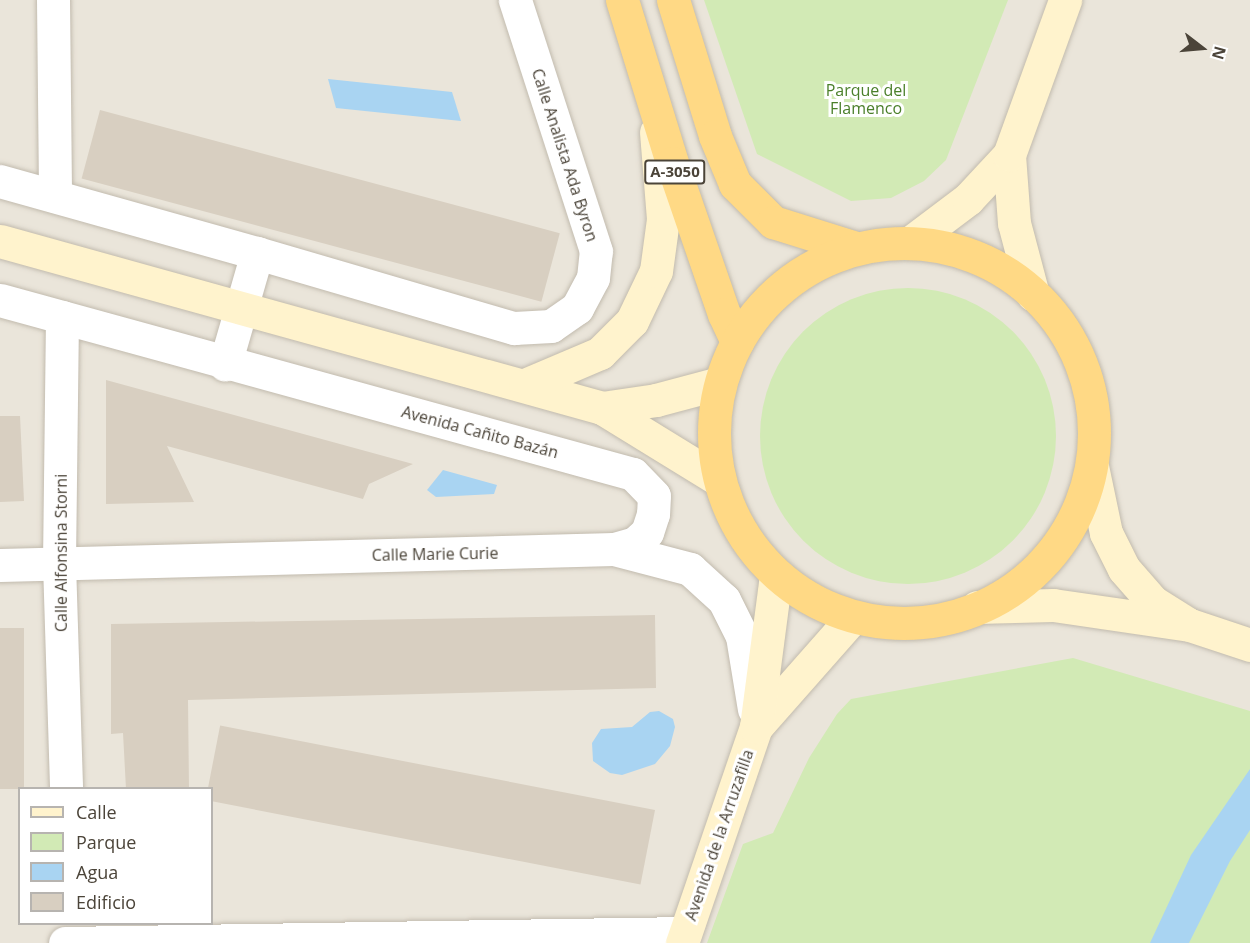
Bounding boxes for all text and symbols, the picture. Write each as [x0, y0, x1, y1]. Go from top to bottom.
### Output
north arrow [1172, 18, 1232, 78]
text: N [1207, 44, 1232, 62]
street label: Calle Analista Ada Byron [528, 66, 602, 244]
park label: Parque del Flamenco [826, 80, 906, 118]
road number: A-3050 [644, 160, 706, 184]
street label: Avenida Cañito Bazán [400, 402, 560, 462]
street label: Calle Alfonsina Storni [51, 474, 71, 632]
street label: Calle Marie Curie [372, 543, 498, 565]
street label: Avenida de la Arruzafilla [681, 747, 757, 923]
legend [18, 787, 213, 925]
text: Calle [76, 800, 117, 824]
text: Parque [76, 830, 136, 854]
text: Agua [76, 860, 118, 884]
text: Edificio [76, 890, 136, 914]

